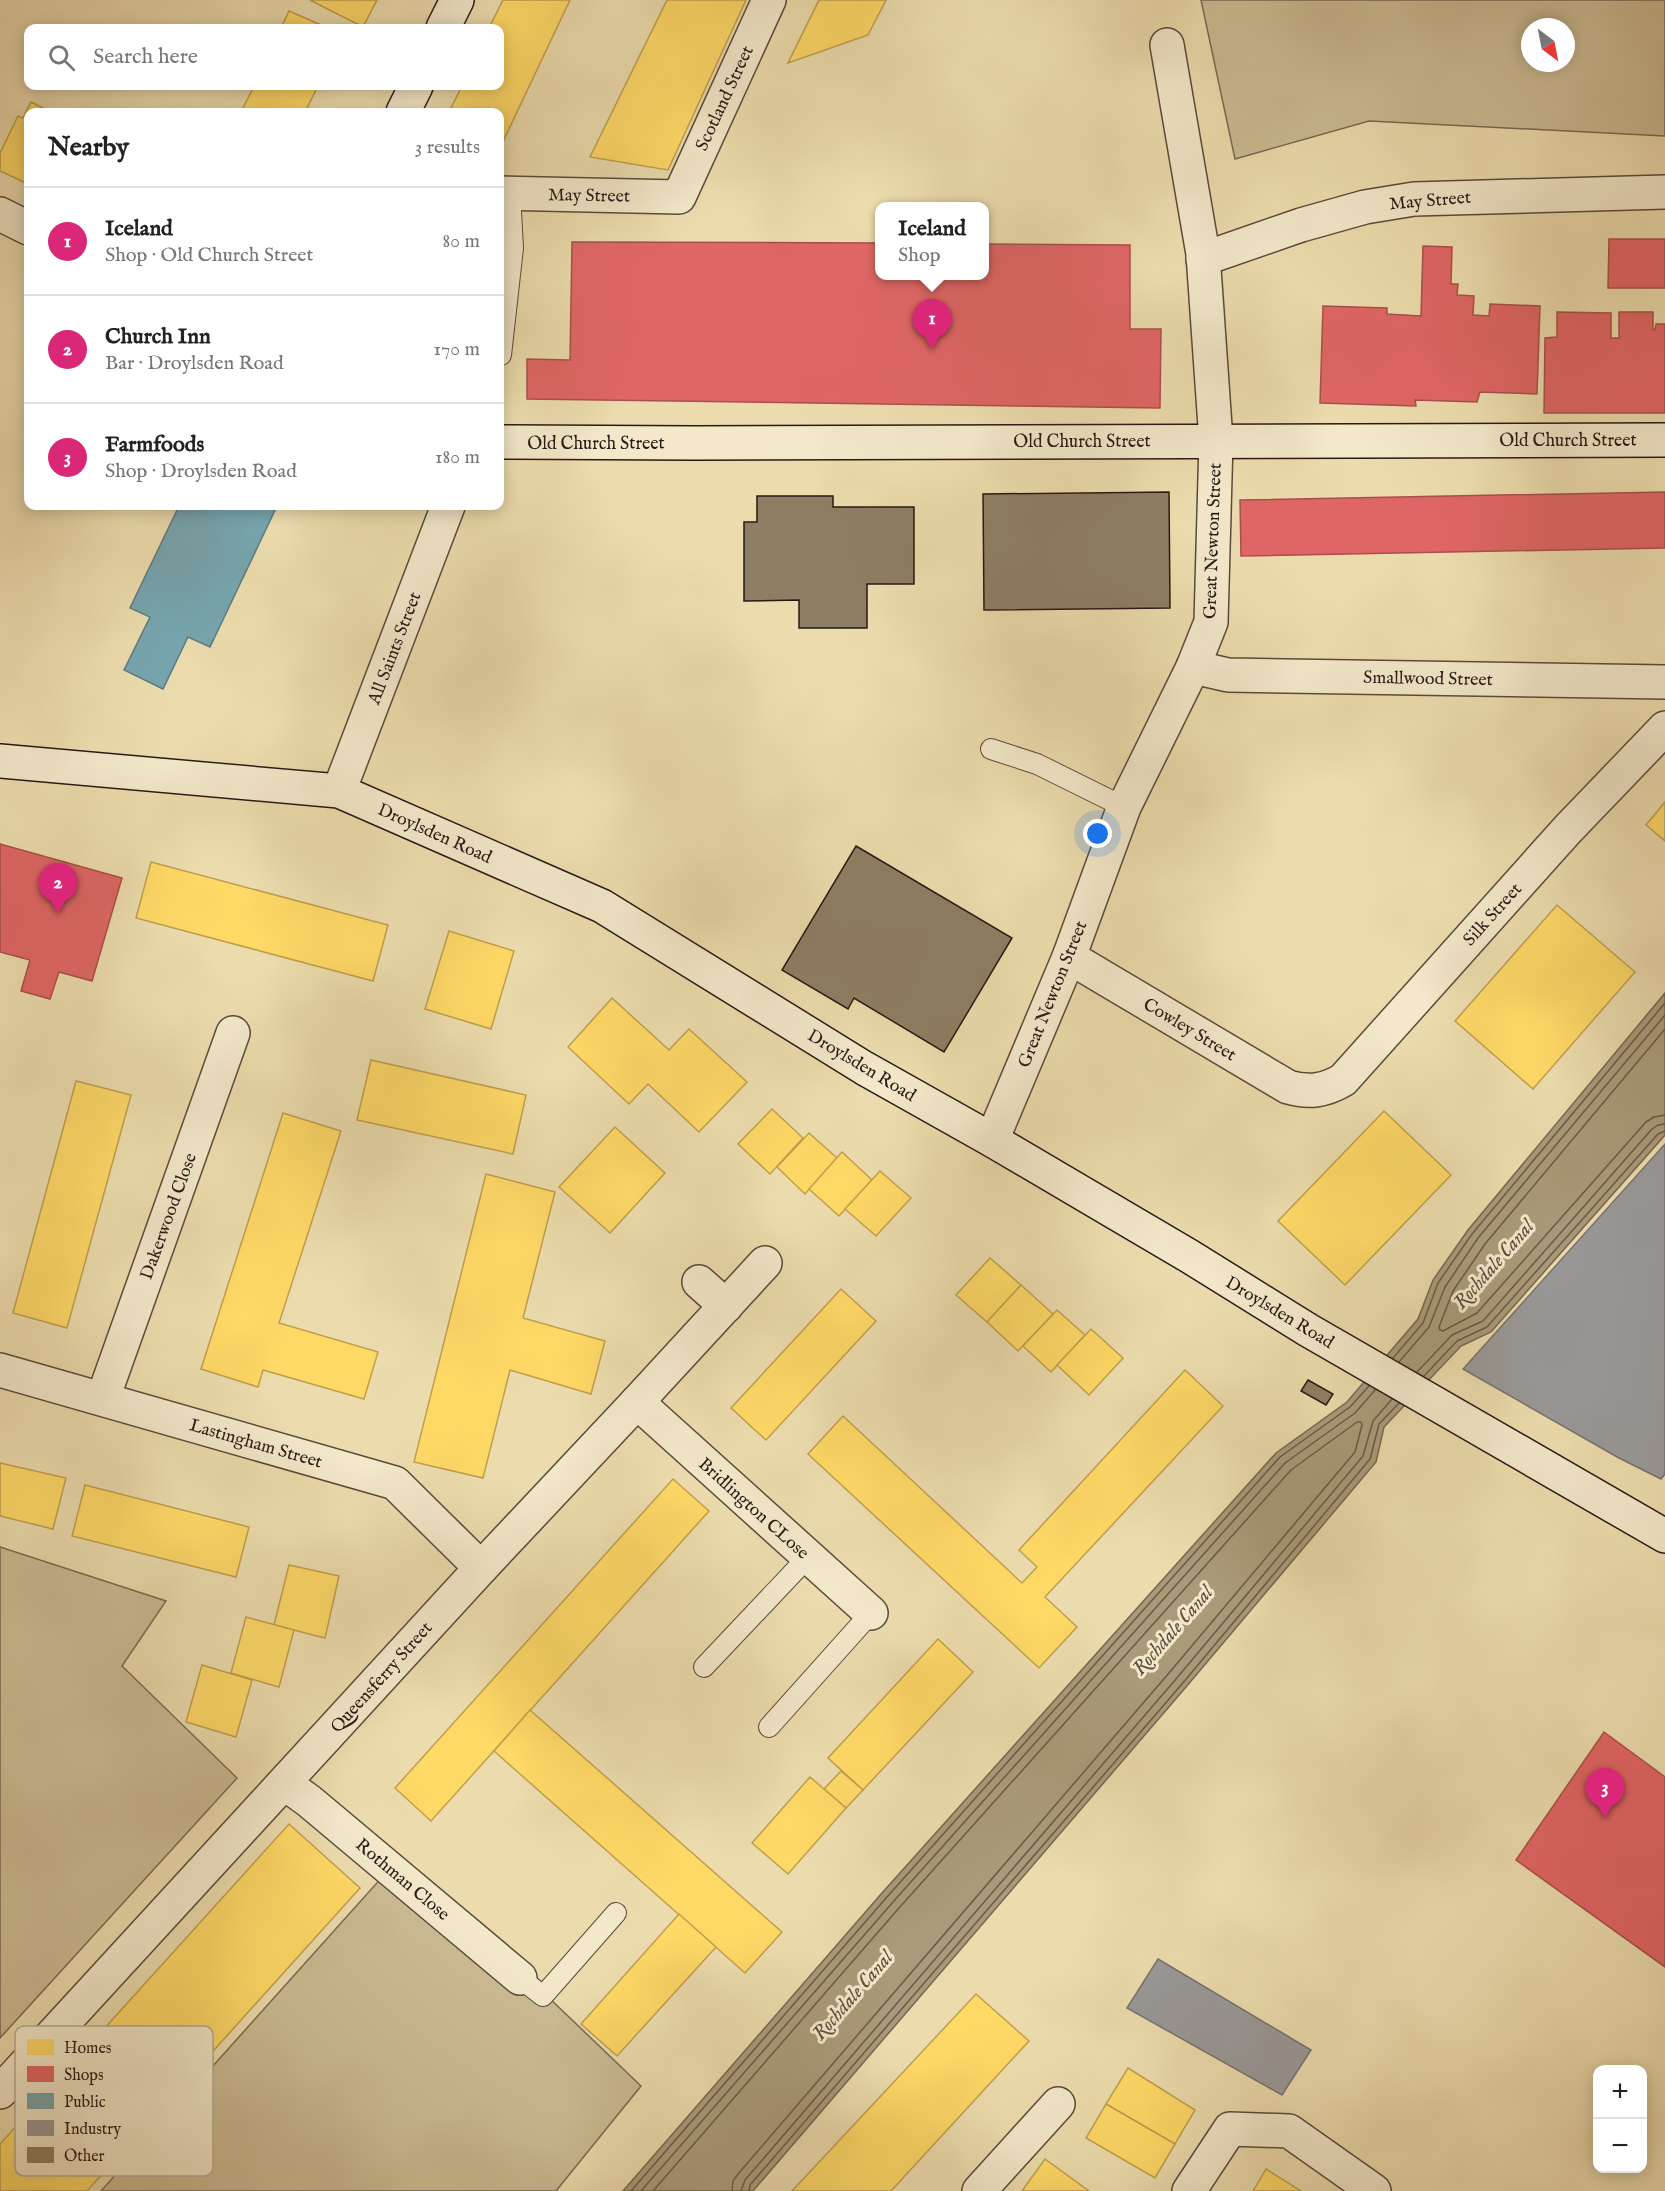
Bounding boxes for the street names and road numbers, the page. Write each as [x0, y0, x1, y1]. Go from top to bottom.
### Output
street label: Scotland Street [691, 42, 760, 155]
street label: May Street [548, 184, 630, 209]
street label: May Street [1388, 186, 1472, 217]
street label: Old Church Street [1499, 430, 1637, 453]
street label: Old Church Street [1013, 431, 1151, 454]
street label: Old Church Street [527, 433, 665, 456]
street label: Great Newton Street [1199, 463, 1228, 620]
street label: All Saints Street [363, 589, 427, 709]
street label: Smallwood Street [1363, 667, 1493, 692]
street label: Droylsden Road [374, 799, 495, 870]
street label: Silk Street [1459, 879, 1528, 951]
street label: Great Newton Street [1013, 918, 1093, 1071]
street label: Cowley Street [1138, 993, 1240, 1067]
street label: Droylsden Road [803, 1025, 920, 1108]
street label: Dakerwood Close [136, 1150, 203, 1283]
street label: Droylsden Road [1221, 1272, 1338, 1355]
street label: Lastingham Street [186, 1414, 325, 1474]
street label: Bridlington CLose [693, 1453, 813, 1565]
street label: Queensferry Street [326, 1618, 438, 1738]
street label: Rothman Close [350, 1834, 454, 1926]

